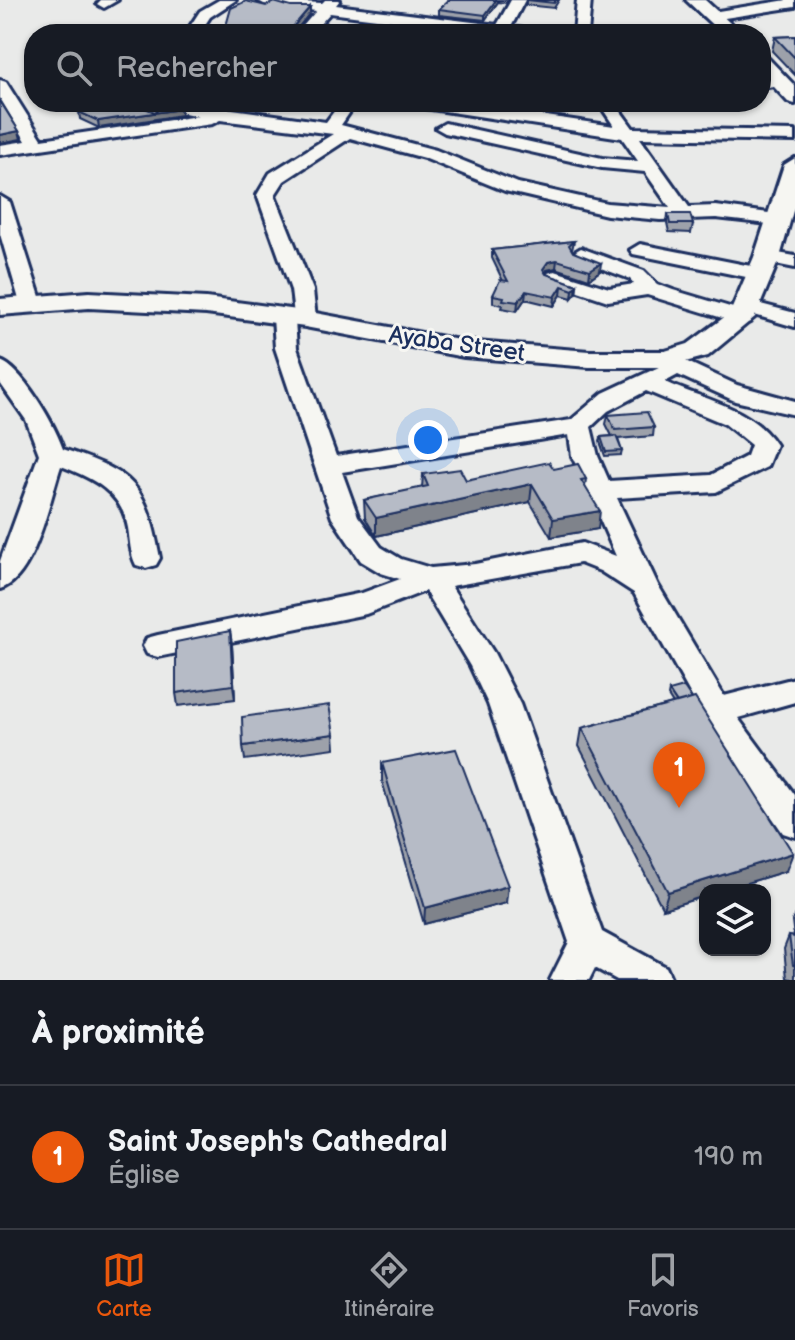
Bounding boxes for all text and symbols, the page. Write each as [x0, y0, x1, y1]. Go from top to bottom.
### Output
search box [24, 24, 771, 112]
icon: search [52, 46, 96, 90]
text: Rechercher [116, 50, 277, 86]
street label: Ayaba Street [387, 320, 528, 368]
your location [408, 420, 448, 460]
pin: 1 [653, 742, 705, 808]
map controls [699, 884, 771, 956]
button: layers [699, 884, 771, 956]
text: À proximité [32, 1012, 205, 1053]
text: Saint Joseph's Cathedral [108, 1124, 447, 1160]
text: 1 [53, 1142, 63, 1173]
text: 190 m [694, 1142, 763, 1173]
text: Église [108, 1160, 180, 1191]
tab: Carte [96, 1248, 152, 1323]
tab: Itinéraire [344, 1248, 434, 1323]
tab: Favoris [627, 1248, 699, 1323]

